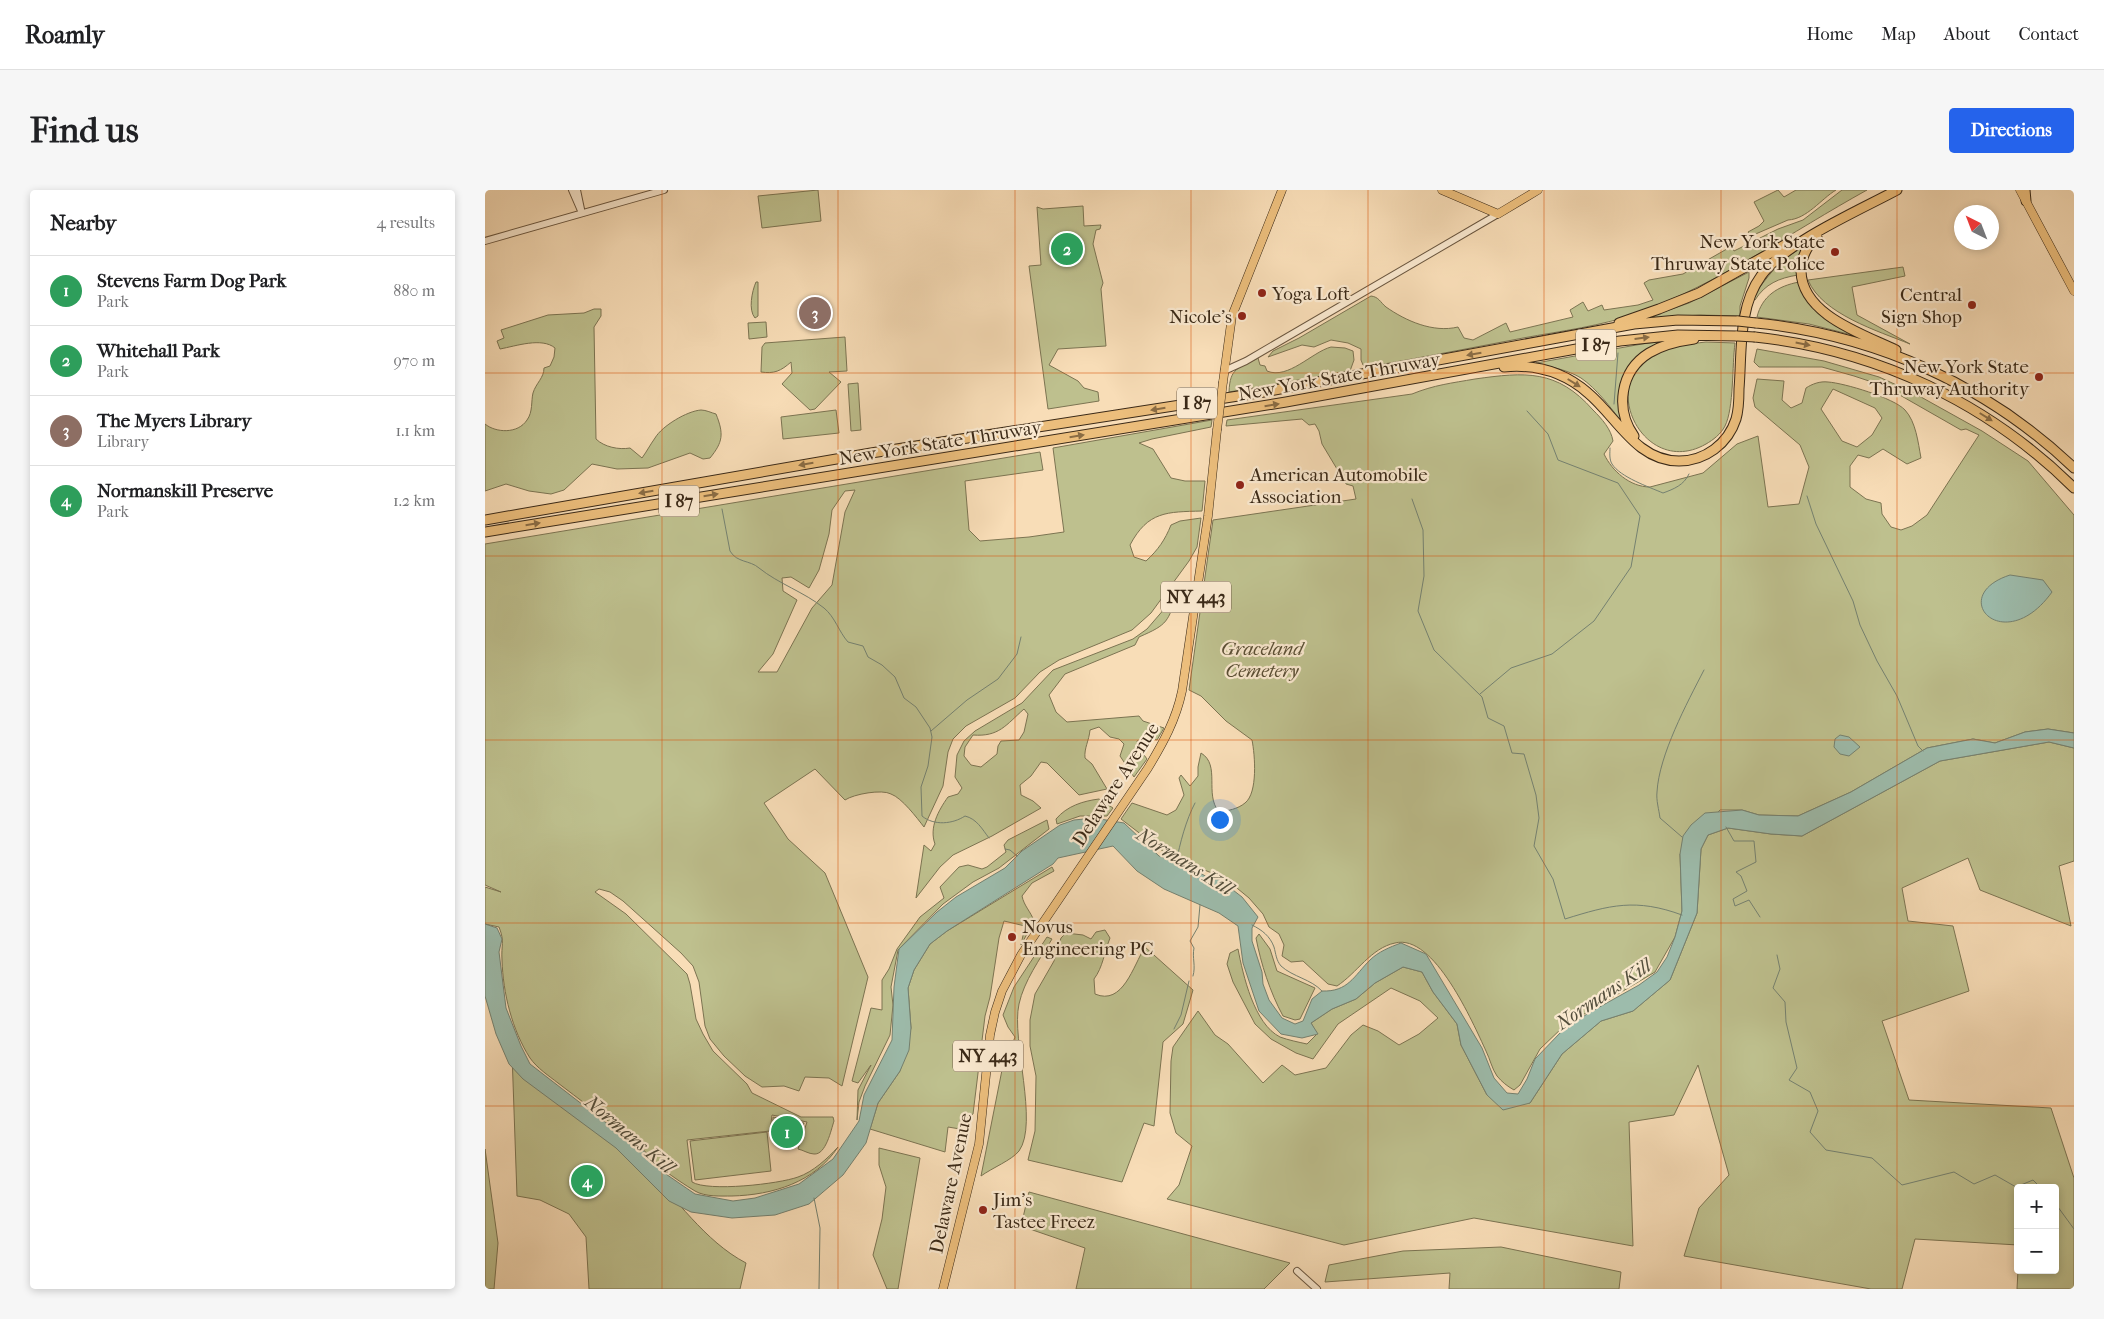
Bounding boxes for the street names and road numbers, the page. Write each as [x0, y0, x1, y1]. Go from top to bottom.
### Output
road number: I 87 [1576, 330, 1616, 360]
street label: New York State Thruway [1236, 348, 1443, 406]
road number: I 87 [1177, 388, 1217, 418]
street label: New York State Thruway [837, 416, 1044, 470]
road number: I 87 [659, 486, 699, 516]
road number: NY 443 [1161, 582, 1231, 612]
street label: Delaware Avenue [1068, 719, 1164, 850]
road number: NY 443 [953, 1040, 1023, 1071]
street label: Delaware Avenue [925, 1111, 977, 1255]

